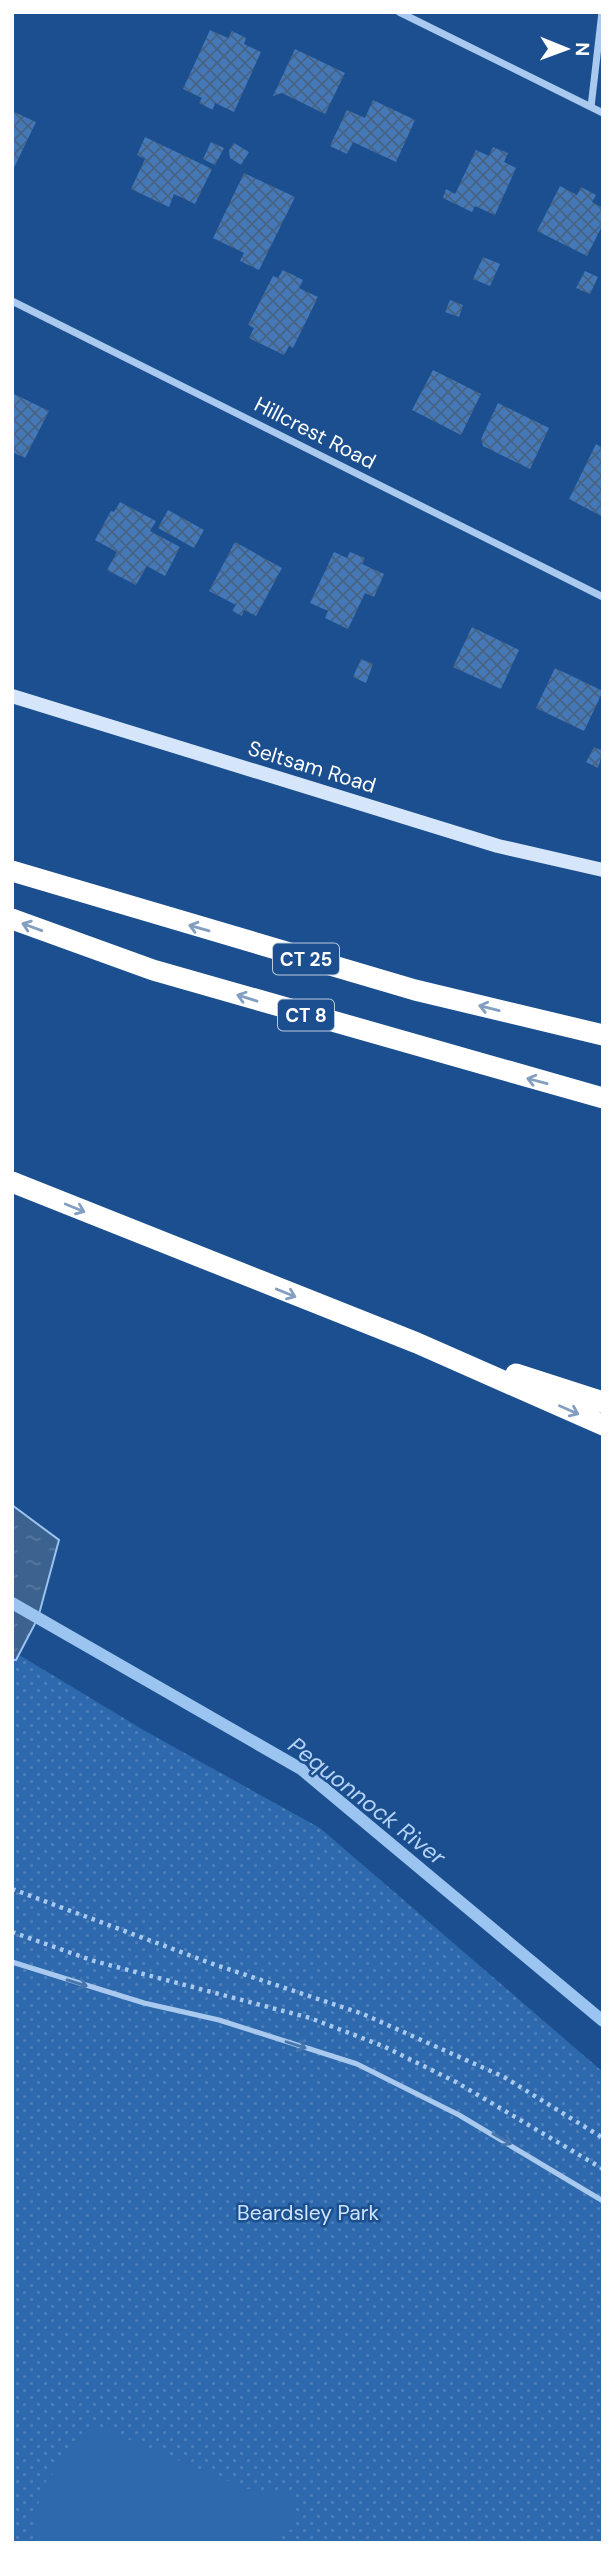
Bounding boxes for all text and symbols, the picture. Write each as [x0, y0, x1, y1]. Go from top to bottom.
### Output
north arrow [531, 14, 601, 84]
text: N [570, 42, 595, 56]
street label: Hillcrest Road [249, 390, 381, 476]
street label: Seltsam Road [245, 734, 379, 800]
one-way arrow [21, 919, 43, 932]
one-way arrow [188, 920, 210, 933]
road number: CT 25 [273, 944, 339, 974]
one-way arrow [237, 990, 259, 1003]
road number: CT 8 [278, 1000, 334, 1030]
one-way arrow [478, 1001, 501, 1014]
one-way arrow [526, 1074, 549, 1087]
one-way arrow [64, 1202, 86, 1215]
one-way arrow [275, 1287, 297, 1300]
one-way arrow [558, 1405, 579, 1418]
water label: Pequonnock River [282, 1730, 453, 1873]
one-way arrow [66, 1978, 88, 1991]
one-way arrow [284, 2040, 306, 2052]
one-way arrow [492, 2133, 512, 2147]
park label: Beardsley Park [237, 2199, 379, 2227]

